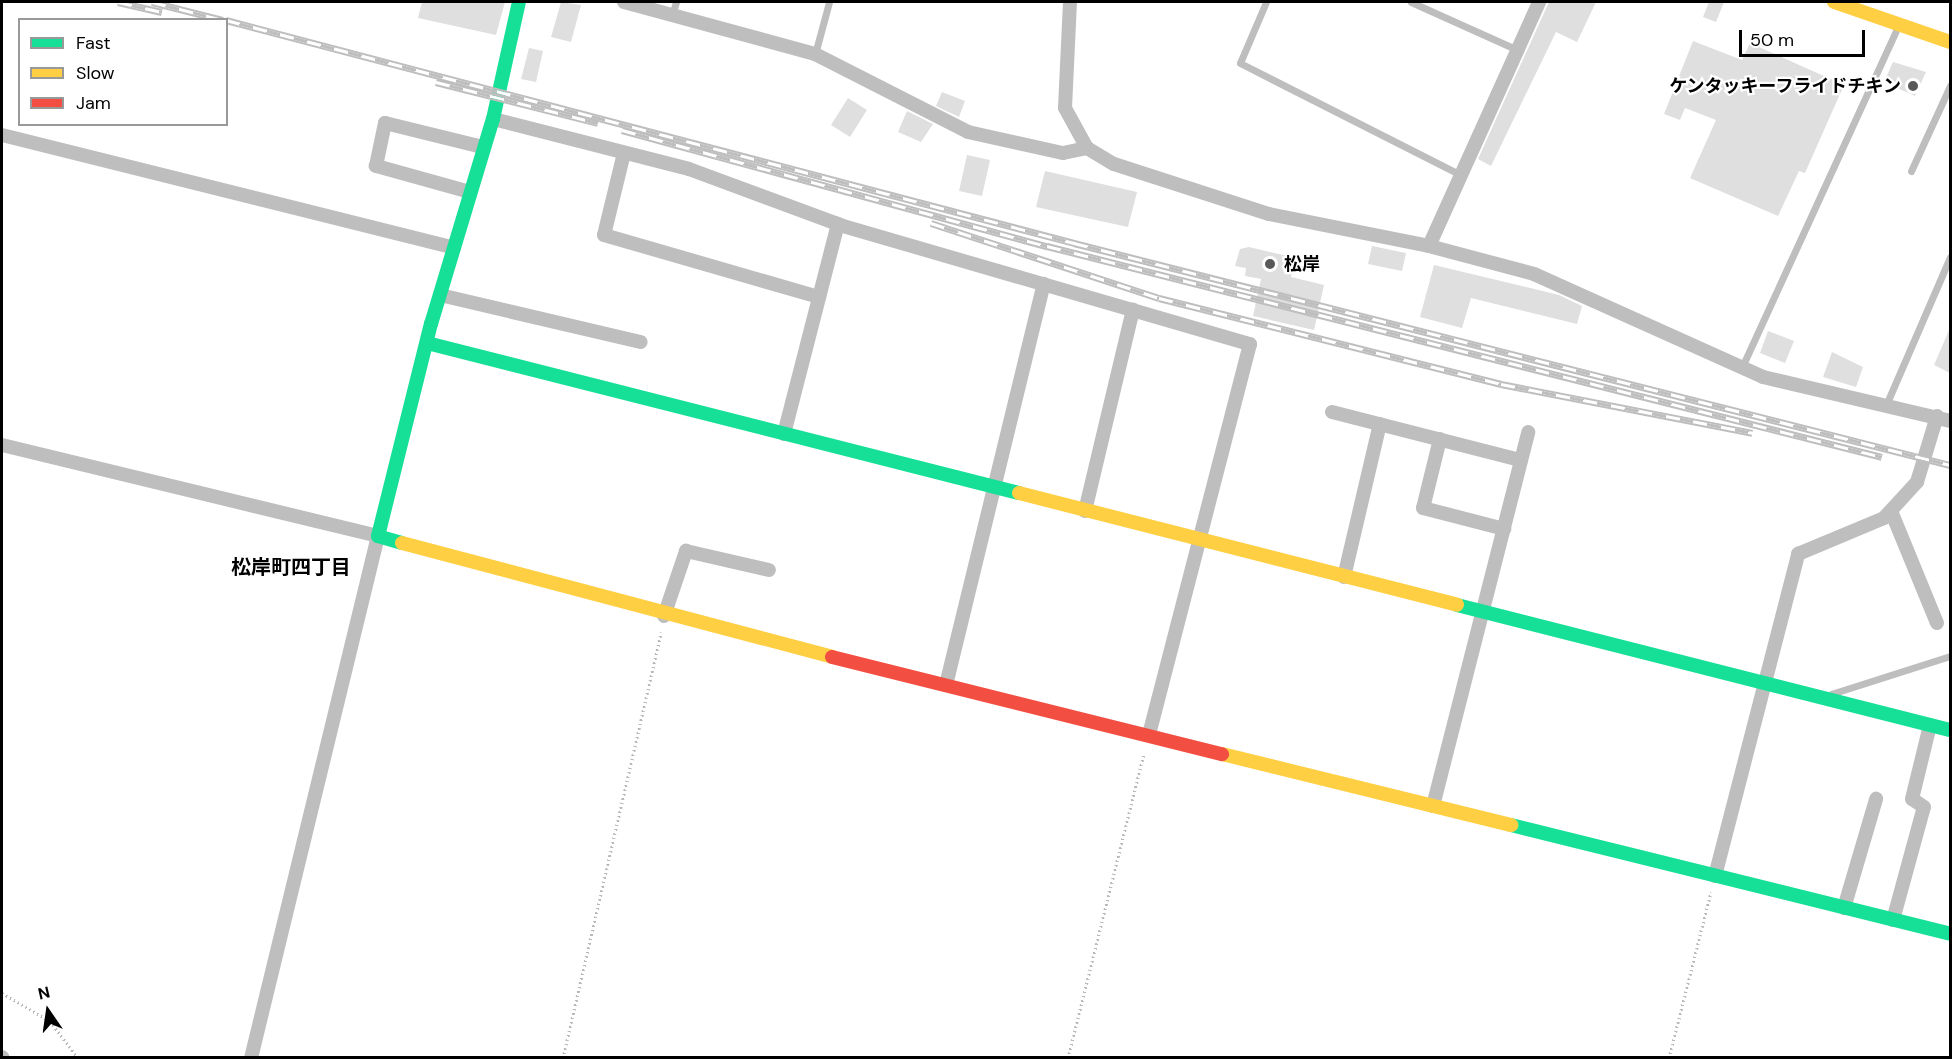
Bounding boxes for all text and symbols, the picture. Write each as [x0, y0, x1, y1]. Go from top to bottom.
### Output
legend [18, 18, 228, 126]
scale bar [1742, 18, 1868, 56]
text: 50 m [1750, 28, 1794, 52]
text: Fast [76, 31, 111, 55]
text: Slow [76, 61, 115, 85]
place label: ケンタッキーフライドチキン [1667, 75, 1901, 97]
marker: ケンタッキーフライドチキン [1906, 79, 1920, 93]
text: Jam [76, 91, 111, 115]
place label: 松岸 [1284, 253, 1320, 275]
marker: 松岸 [1261, 255, 1279, 273]
district label: 松岸町四丁目 [231, 555, 351, 579]
north arrow [18, 981, 78, 1041]
text: N [36, 981, 52, 1005]

